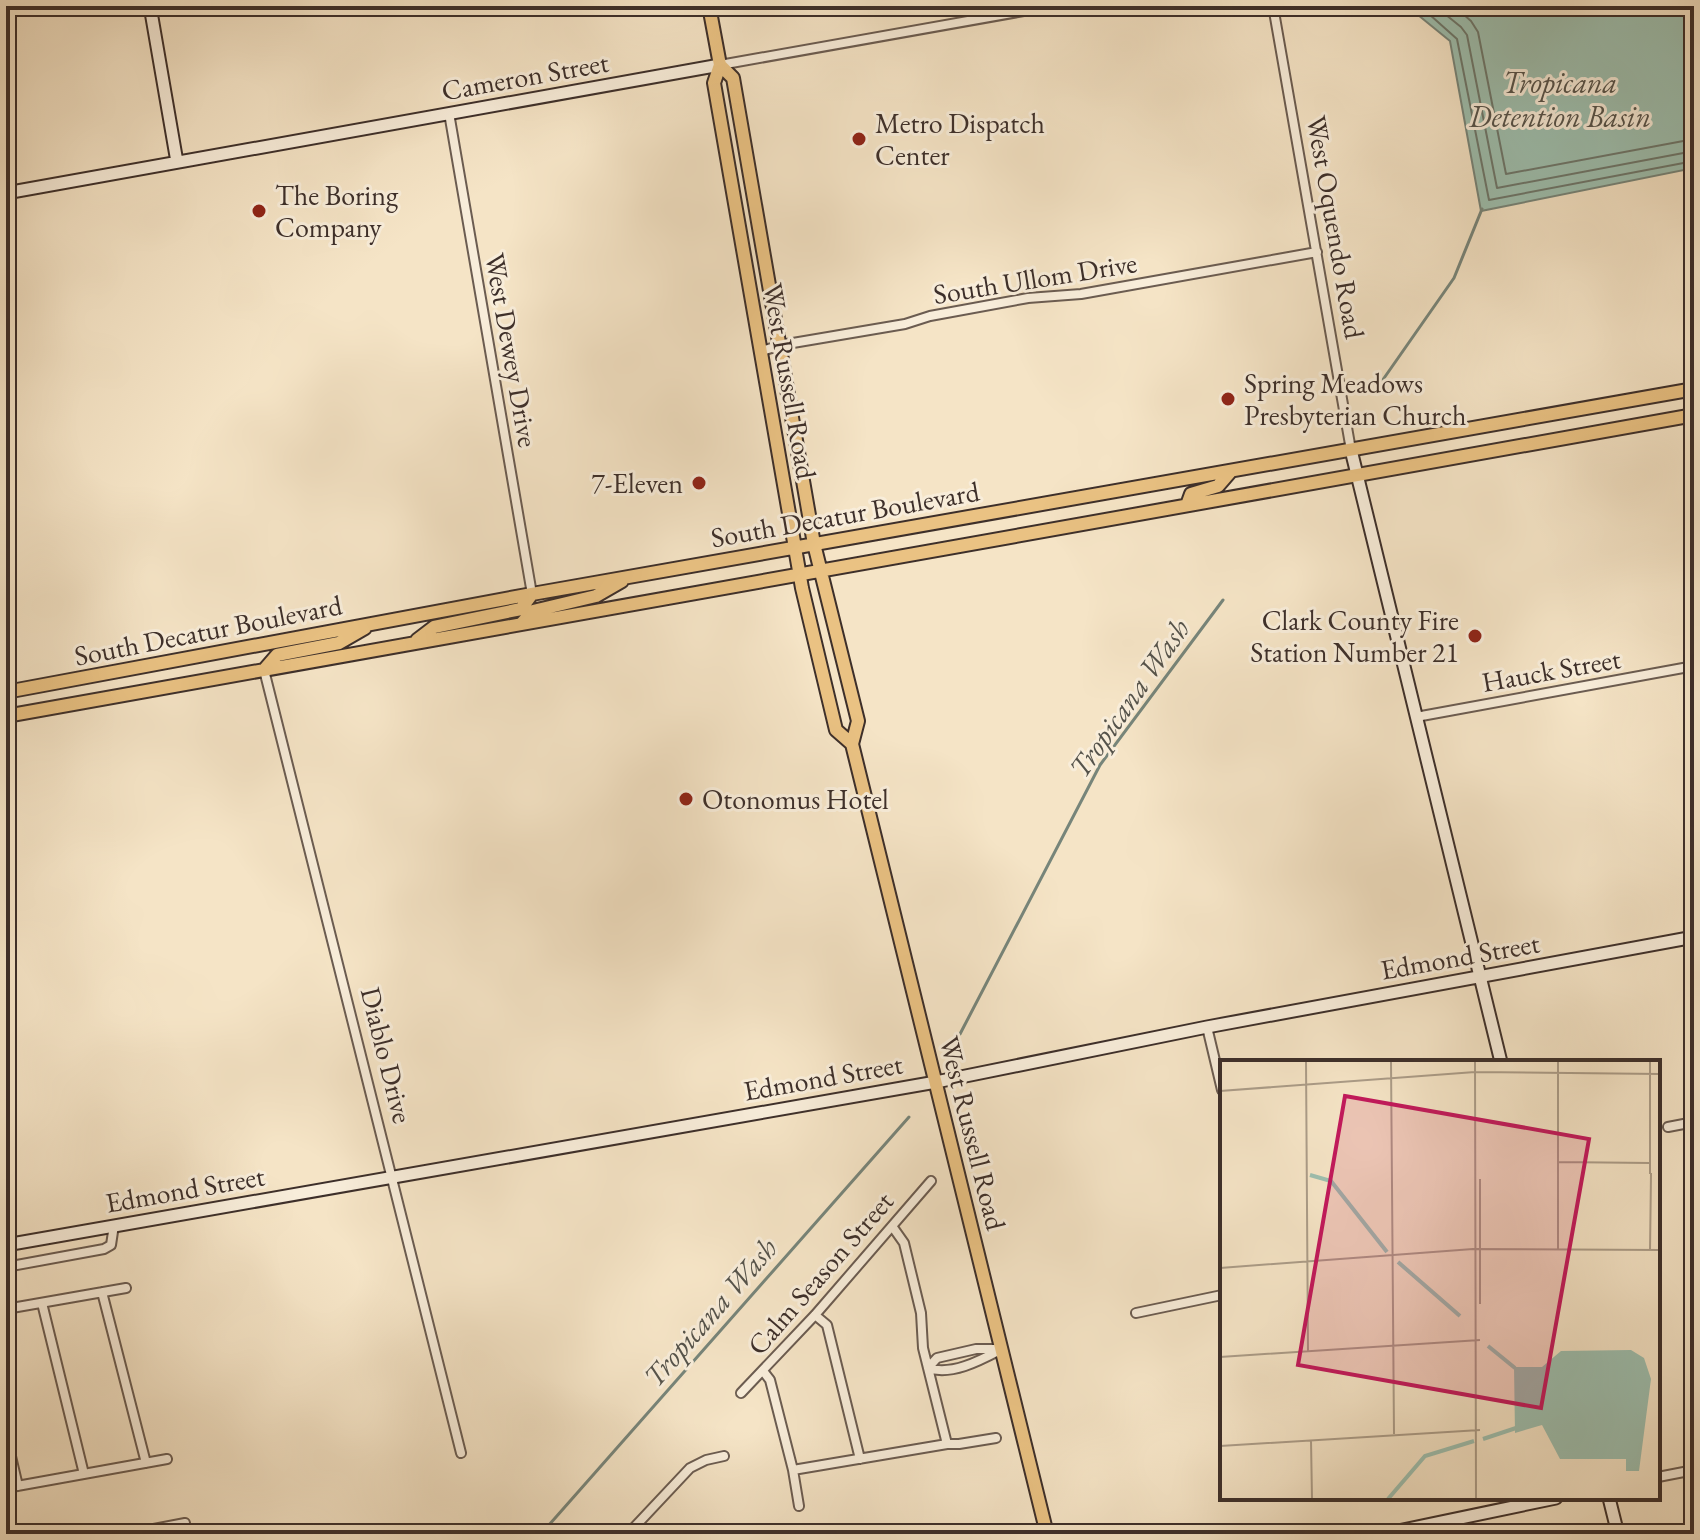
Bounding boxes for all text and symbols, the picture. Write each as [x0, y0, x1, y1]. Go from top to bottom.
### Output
street label: Cameron Street [439, 44, 611, 108]
water label: Tropicana Detention Basin [1468, 63, 1651, 136]
place label: Metro Dispatch Center [875, 105, 1045, 173]
street label: West Oquendo Road [1299, 113, 1373, 342]
marker: Metro Dispatch Center [850, 130, 868, 148]
place label: The Boring Company [275, 177, 399, 245]
marker: The Boring Company [250, 202, 268, 220]
street label: South Ullom Drive [931, 244, 1139, 312]
street label: West Dewey Drive [477, 250, 547, 450]
street label: West Russell Road [755, 280, 825, 483]
place label: Spring Meadows Presbyterian Church [1244, 365, 1466, 433]
marker: Spring Meadows Presbyterian Church [1219, 390, 1237, 408]
place label: 7-Eleven [591, 465, 683, 501]
street label: South Decatur Boulevard [708, 473, 983, 555]
marker: 7-Eleven [690, 474, 708, 492]
street label: South Decatur Boulevard [71, 586, 346, 674]
place label: Clark County Fire Station Number 21 [1250, 602, 1459, 670]
water label: Tropicana Wash [1060, 610, 1198, 785]
marker: Clark County Fire Station Number 21 [1466, 627, 1484, 645]
street label: Hauck Street [1479, 640, 1623, 700]
place label: Otonomus Hotel [702, 781, 889, 817]
marker: Otonomus Hotel [677, 790, 695, 808]
street label: Edmond Street [1378, 924, 1543, 988]
street label: Diablo Drive [353, 983, 421, 1127]
street label: West Russell Road [932, 1032, 1015, 1235]
street label: Edmond Street [741, 1045, 906, 1109]
inset map [1220, 1060, 1660, 1500]
street label: Edmond Street [103, 1157, 268, 1221]
street label: Calm Season Street [739, 1184, 901, 1362]
water label: Tropicana Wash [634, 1229, 786, 1395]

